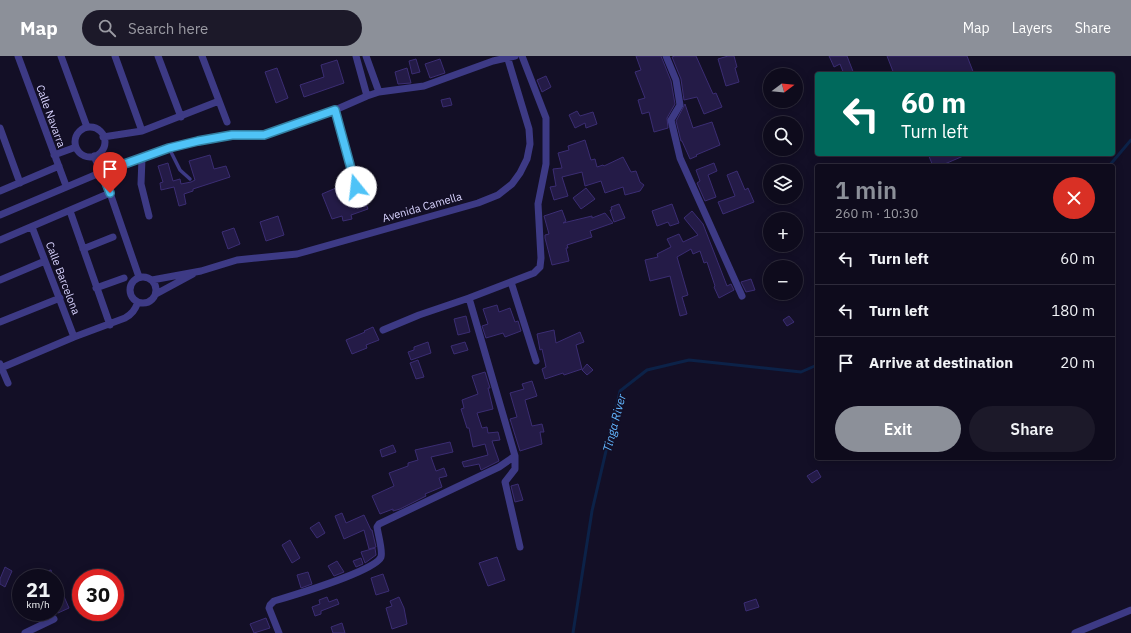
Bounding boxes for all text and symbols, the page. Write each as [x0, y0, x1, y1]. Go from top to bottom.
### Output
search box [82, 10, 362, 46]
text: Map [20, 16, 58, 40]
icon: search [96, 17, 118, 39]
text: Search here [128, 19, 208, 38]
text: Map [963, 19, 990, 37]
text: Layers [1012, 19, 1053, 37]
text: Share [1075, 19, 1111, 37]
north arrow [763, 68, 803, 108]
map controls [763, 68, 803, 300]
street label: Calle Navarra [33, 83, 69, 149]
text: 60 m [901, 84, 966, 121]
icon: left [835, 88, 887, 140]
button: search [763, 116, 803, 156]
text: Turn left [901, 120, 969, 143]
pin [93, 152, 127, 193]
icon: arrive [99, 158, 121, 180]
button: layers [763, 164, 803, 204]
position arrow [335, 166, 377, 208]
text: 1 min [835, 174, 897, 206]
button: close [1053, 177, 1095, 219]
street label: Avenida Camella [381, 189, 464, 225]
text: 260 m · 10:30 [835, 205, 918, 222]
button: + [763, 212, 803, 252]
street label: Calle Barcelona [43, 240, 83, 317]
icon: left [835, 248, 857, 270]
text: Turn left [869, 249, 929, 268]
text: 60 m [1060, 249, 1095, 268]
button: − [763, 260, 803, 300]
icon: left [835, 300, 857, 322]
text: Turn left [869, 301, 929, 320]
text: 180 m [1051, 301, 1095, 320]
icon: arrive [835, 352, 857, 374]
text: Arrive at destination [869, 353, 1013, 372]
text: 20 m [1060, 353, 1095, 372]
water label: Tinga River [599, 392, 629, 454]
button: Exit [835, 406, 961, 452]
button: Share [969, 406, 1095, 452]
speed limit sign: 30 [72, 569, 124, 621]
text: 21 [26, 576, 50, 603]
text: km/h [26, 598, 50, 611]

